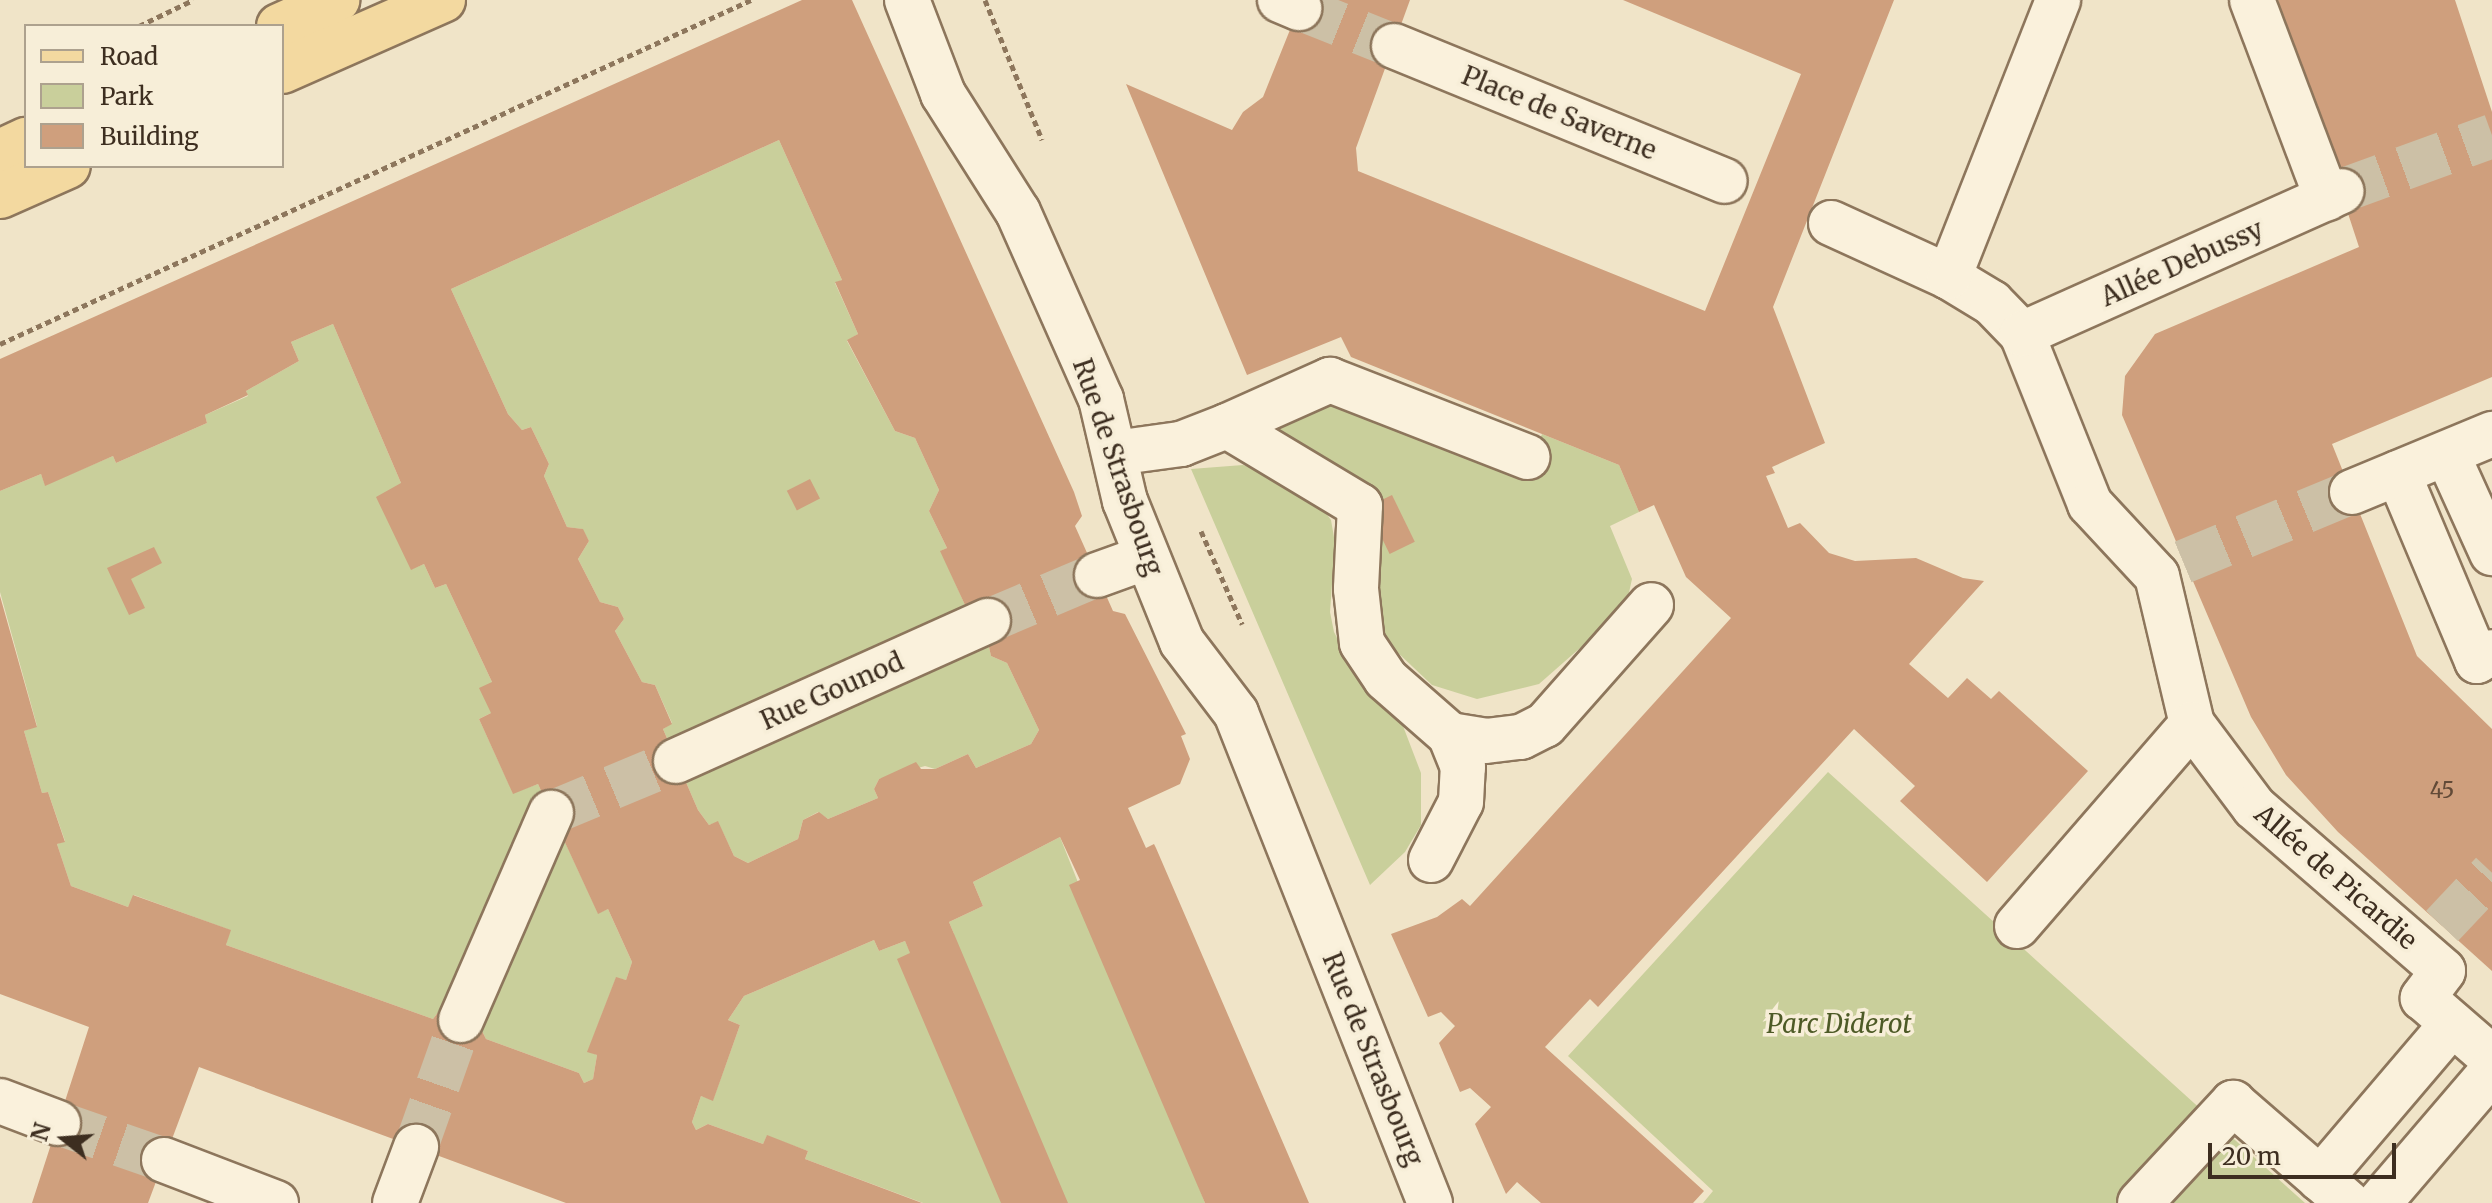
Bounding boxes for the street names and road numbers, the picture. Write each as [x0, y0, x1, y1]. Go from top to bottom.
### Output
street label: Place de Saverne [1457, 60, 1661, 166]
street label: Allée Debussy [2096, 213, 2268, 313]
street label: Rue de Strasbourg [1066, 355, 1170, 579]
street label: Rue Gounod [756, 646, 908, 736]
street label: Allée de Picardie [2248, 798, 2424, 956]
street label: Rue de Strasbourg [1316, 948, 1430, 1170]

